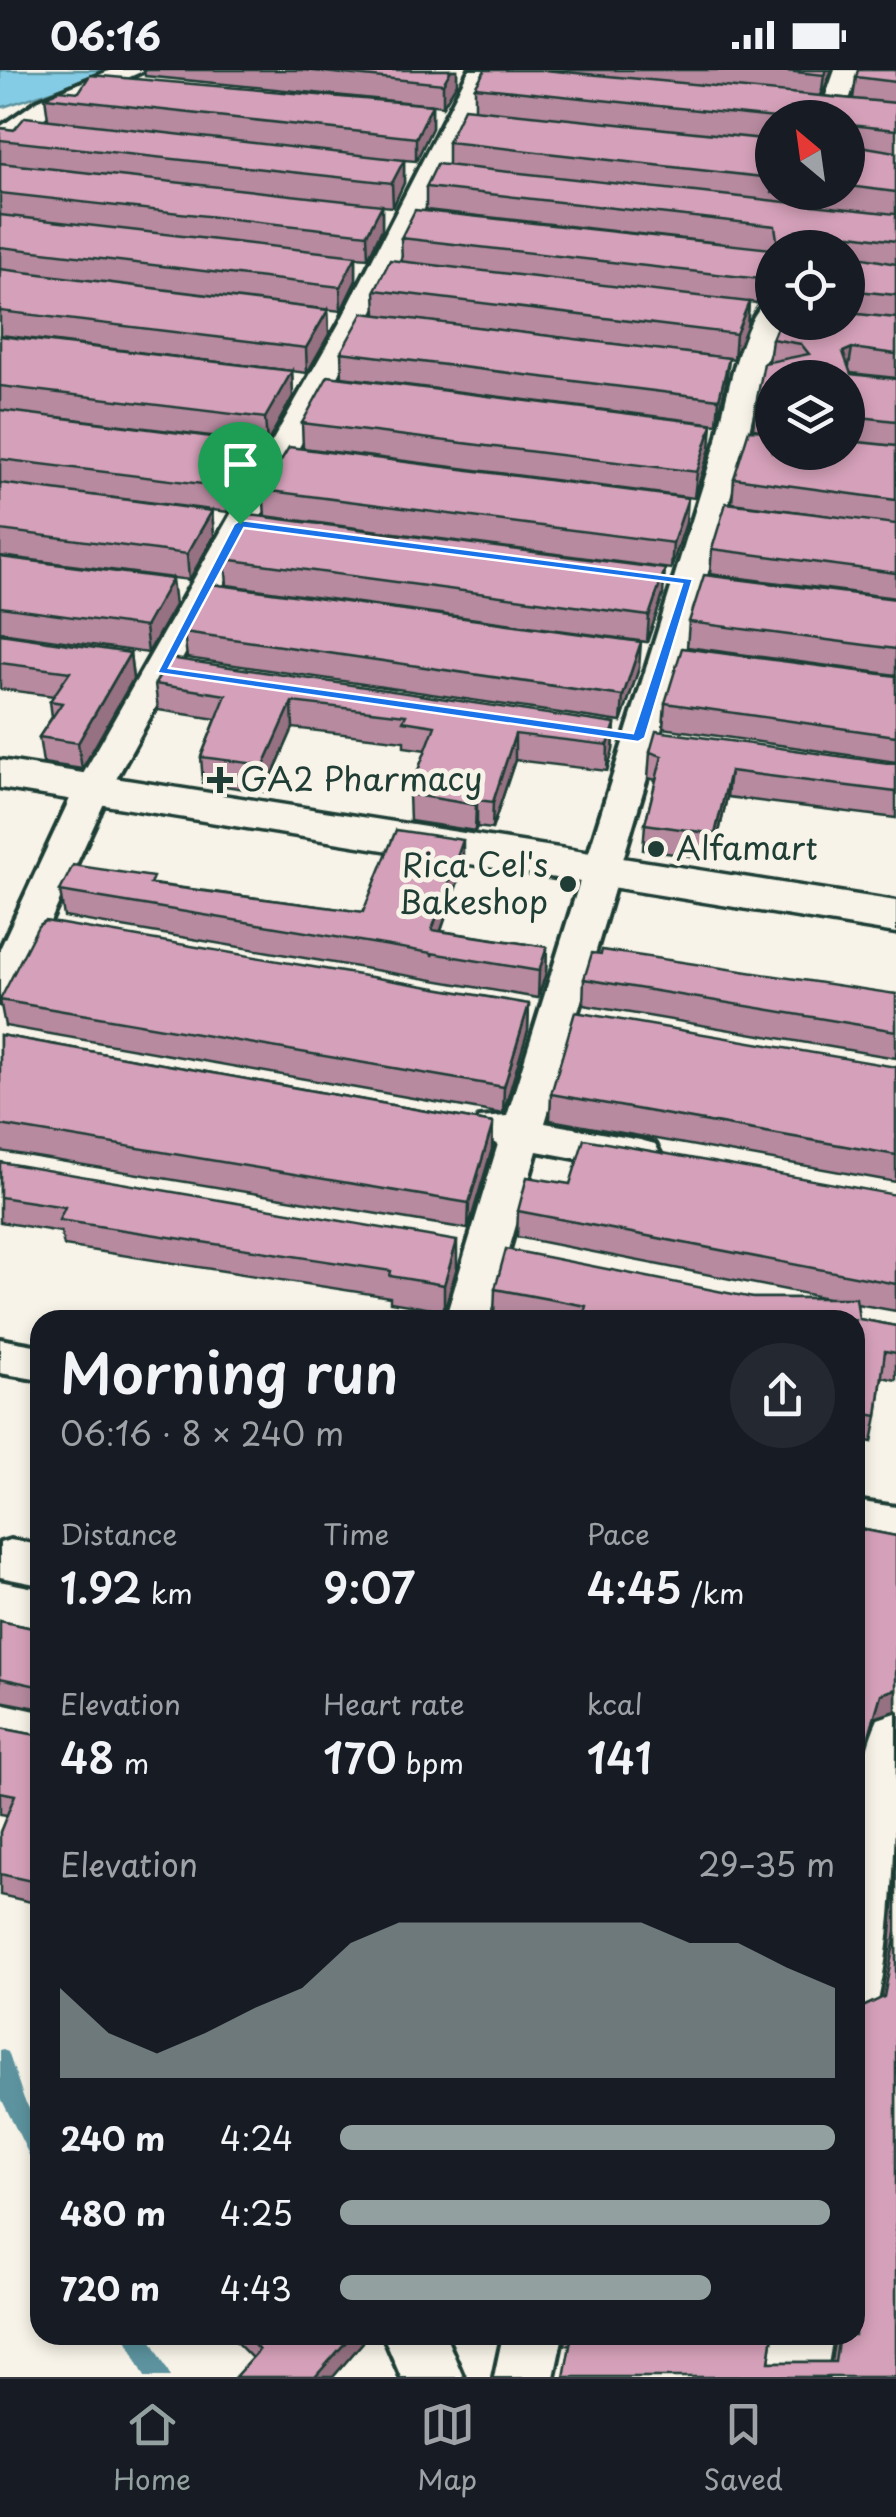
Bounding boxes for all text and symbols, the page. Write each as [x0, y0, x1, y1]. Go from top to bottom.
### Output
text: 06:16 [50, 7, 161, 64]
north arrow [755, 100, 865, 210]
map controls [755, 100, 865, 470]
button: locate [755, 230, 865, 340]
button: layers [755, 360, 865, 470]
pin [198, 422, 283, 525]
icon: arrive [213, 437, 268, 492]
place label: GA2 Pharmacy [240, 754, 483, 802]
marker: GA2 Pharmacy [209, 769, 231, 791]
place label: Alfamart [676, 823, 818, 871]
marker: Alfamart [645, 838, 667, 860]
place label: Rica Cel's Bakeshop [398, 840, 548, 925]
marker: Rica Cel's Bakeshop [557, 873, 579, 895]
text: Morning run [60, 1330, 398, 1413]
button: share [730, 1343, 835, 1448]
text: 06:16 · 8 × 240 m [60, 1409, 344, 1457]
text: Distance [60, 1512, 178, 1555]
text: Time [323, 1512, 390, 1555]
text: Pace [587, 1512, 650, 1555]
text: 1.92 [60, 1555, 142, 1618]
text: 9:07 [323, 1555, 415, 1618]
text: 4:45 [587, 1555, 682, 1618]
text: km [142, 1571, 193, 1614]
text: /km [682, 1571, 745, 1614]
text: Elevation [60, 1682, 181, 1725]
text: Heart rate [323, 1682, 465, 1725]
text: kcal [587, 1682, 643, 1725]
text: 48 [60, 1725, 115, 1788]
text: 170 [323, 1725, 397, 1788]
text: 141 [587, 1725, 652, 1788]
text: m [115, 1741, 149, 1784]
text: bpm [397, 1741, 464, 1784]
text: Elevation [60, 1840, 198, 1888]
text: 29–35 m [698, 1840, 835, 1888]
text: 240 m [60, 2114, 165, 2162]
text: 4:24 [220, 2114, 293, 2162]
text: 480 m [60, 2189, 166, 2237]
text: 4:25 [220, 2189, 293, 2237]
text: 720 m [60, 2264, 160, 2312]
text: 4:43 [220, 2264, 292, 2312]
tab: Home [113, 2397, 191, 2500]
tab: Map [417, 2397, 477, 2500]
tab: Saved [703, 2397, 783, 2500]

